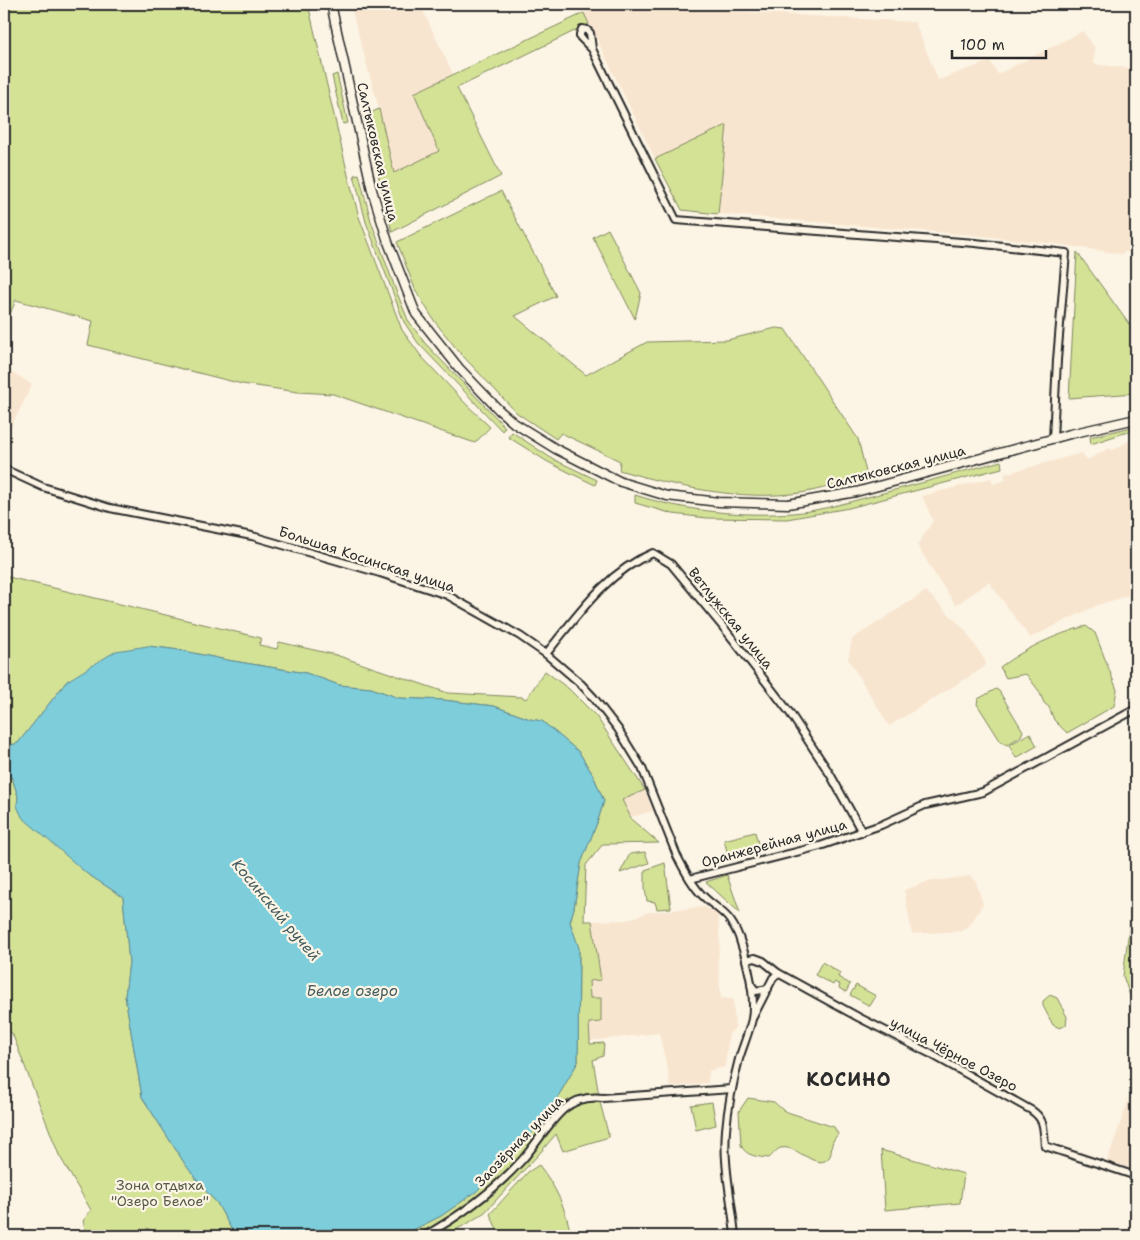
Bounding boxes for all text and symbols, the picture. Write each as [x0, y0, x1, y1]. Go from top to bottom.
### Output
scale bar [952, 28, 1046, 60]
text: 100 m [960, 35, 1005, 55]
street label: Салтыковская улица [353, 81, 403, 224]
street label: Салтыковская улица [825, 441, 968, 493]
street label: Большая Косинская улица [277, 522, 458, 596]
street label: Ветлужская улица [685, 564, 778, 673]
street label: Оранжерейная улица [699, 815, 849, 871]
water label: Косинский ручей [228, 855, 324, 965]
water label: Белое озеро [306, 981, 398, 1001]
street label: улица Чёрное Озеро [887, 1013, 1021, 1095]
district label: КОСИНО [806, 1067, 892, 1092]
street label: Заозёрная улица [471, 1092, 567, 1190]
park label: Зона отдыха "Озеро Белое" [111, 1176, 209, 1210]

